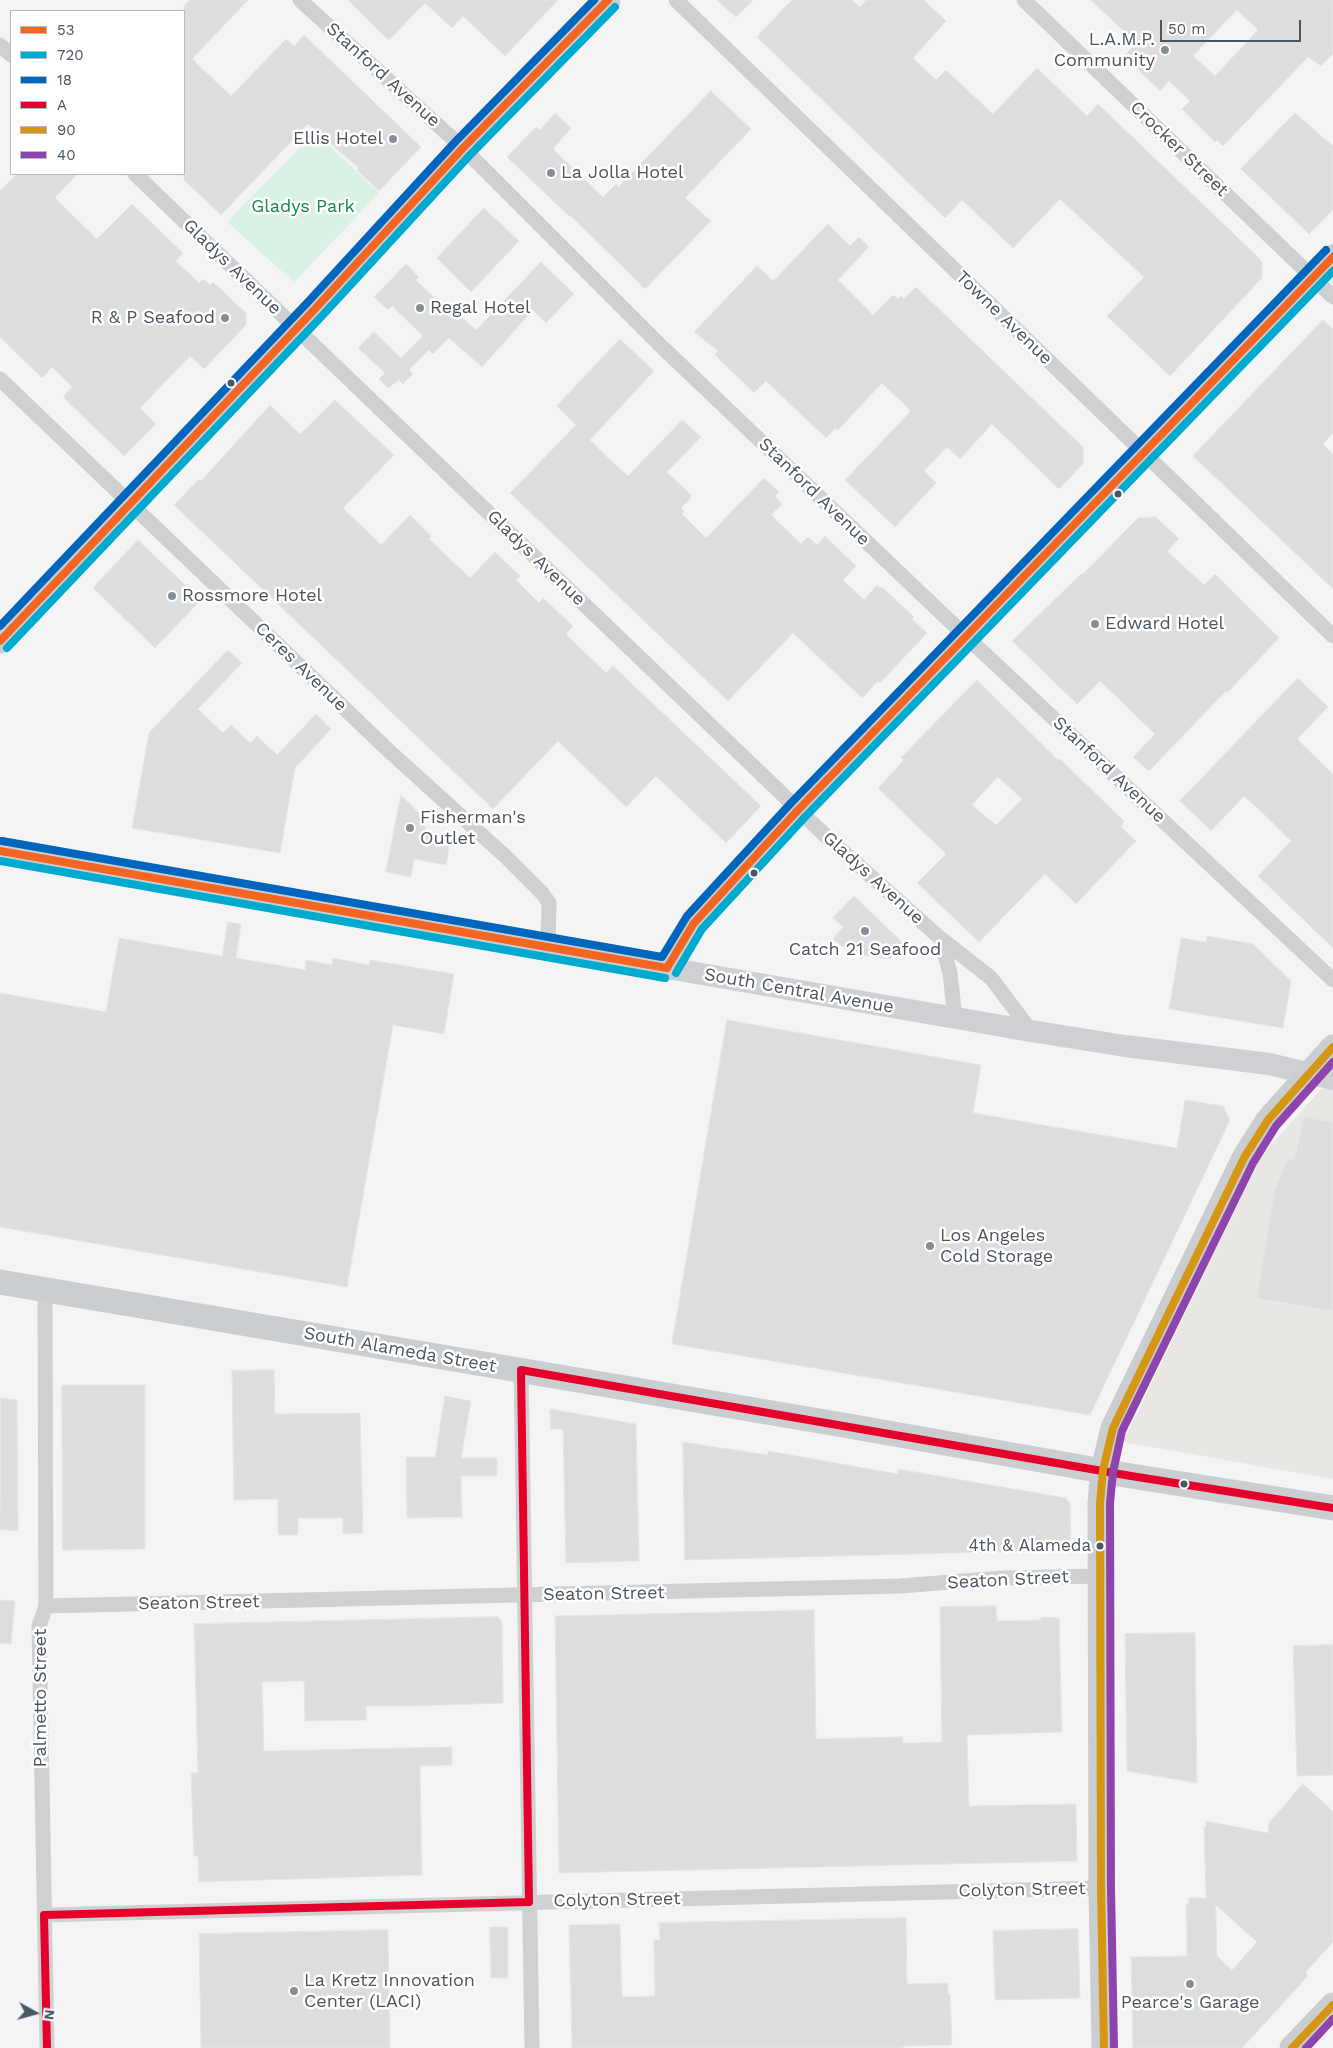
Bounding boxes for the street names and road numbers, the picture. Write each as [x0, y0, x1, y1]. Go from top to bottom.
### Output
street label: Stanford Avenue [322, 18, 444, 132]
street label: Crocker Street [1125, 97, 1233, 201]
street label: Gladys Avenue [178, 215, 286, 319]
street label: Towne Avenue [951, 267, 1057, 369]
street label: Stanford Avenue [754, 434, 874, 550]
street label: Gladys Avenue [482, 506, 590, 610]
street label: Ceres Avenue [251, 618, 351, 716]
street label: Stanford Avenue [1048, 712, 1170, 828]
street label: Gladys Avenue [818, 827, 928, 929]
street label: South Central Avenue [703, 964, 895, 1018]
street label: South Alameda Street [302, 1322, 498, 1378]
street label: Seaton Street [947, 1566, 1069, 1594]
street label: Seaton Street [543, 1582, 665, 1606]
street label: Seaton Street [138, 1591, 260, 1615]
street label: Palmetto Street [30, 1629, 52, 1767]
street label: Colyton Street [958, 1878, 1086, 1902]
street label: Colyton Street [553, 1888, 681, 1912]

